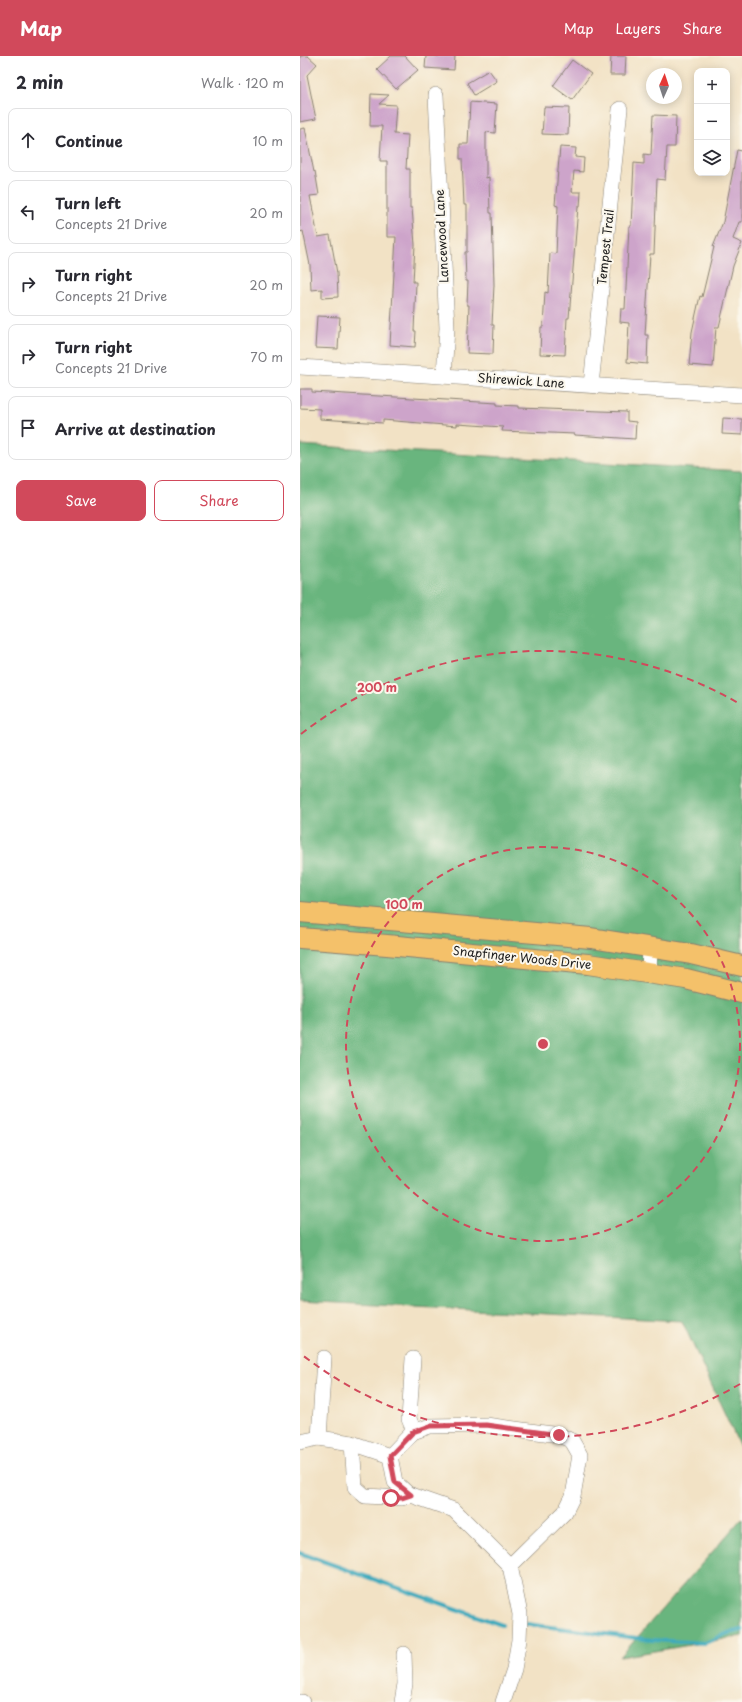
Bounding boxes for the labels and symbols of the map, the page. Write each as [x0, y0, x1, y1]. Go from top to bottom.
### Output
north arrow [646, 68, 682, 104]
street label: Lancewood Lane [430, 188, 452, 283]
street label: Tempest Trail [592, 208, 618, 286]
street label: Shirewick Lane [477, 368, 565, 392]
text: 200 m [357, 678, 397, 696]
text: 100 m [385, 895, 423, 913]
street label: Snapfinger Woods Drive [452, 941, 592, 973]
centre of rings [536, 1037, 550, 1051]
route end [550, 1426, 568, 1444]
route start [382, 1489, 400, 1507]

